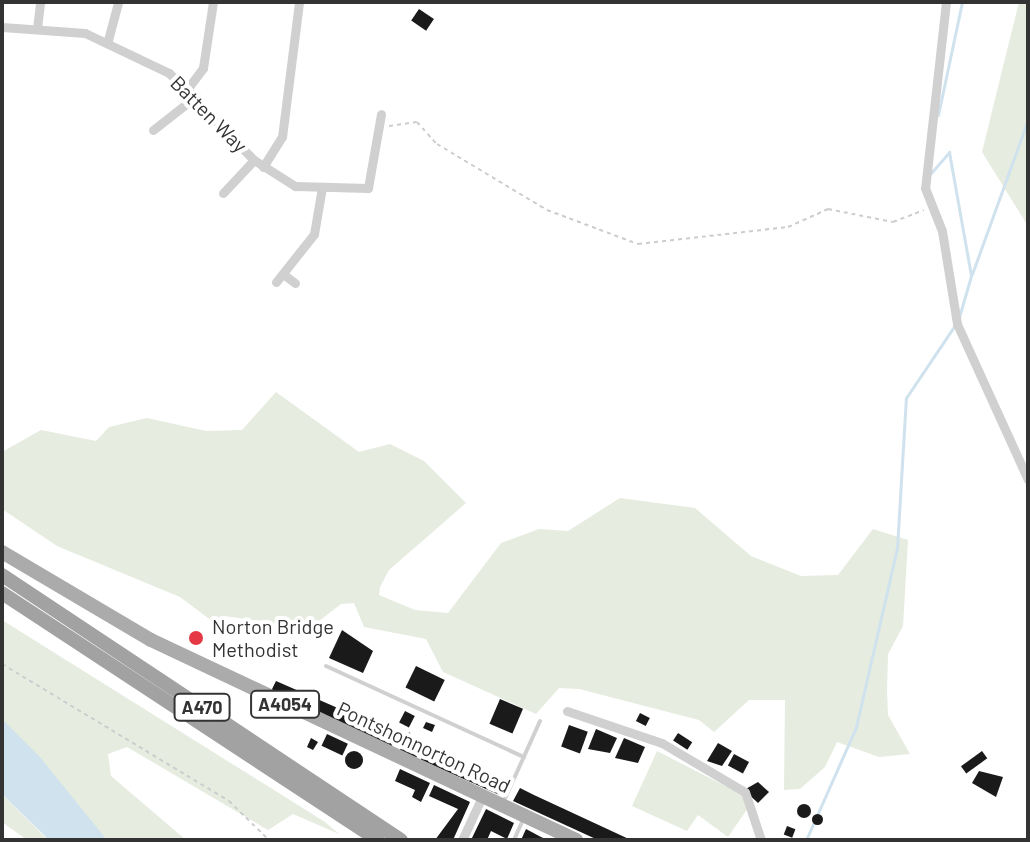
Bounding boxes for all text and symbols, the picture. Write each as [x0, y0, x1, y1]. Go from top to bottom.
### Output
street label: Batten Way [166, 71, 252, 157]
place label: Norton Bridge Methodist [212, 614, 334, 661]
marker: Norton Bridge Methodist [187, 629, 205, 647]
road number: A4054 [249, 690, 321, 718]
road number: A470 [172, 693, 232, 721]
street label: Pontshonnorton Road [334, 696, 514, 798]

